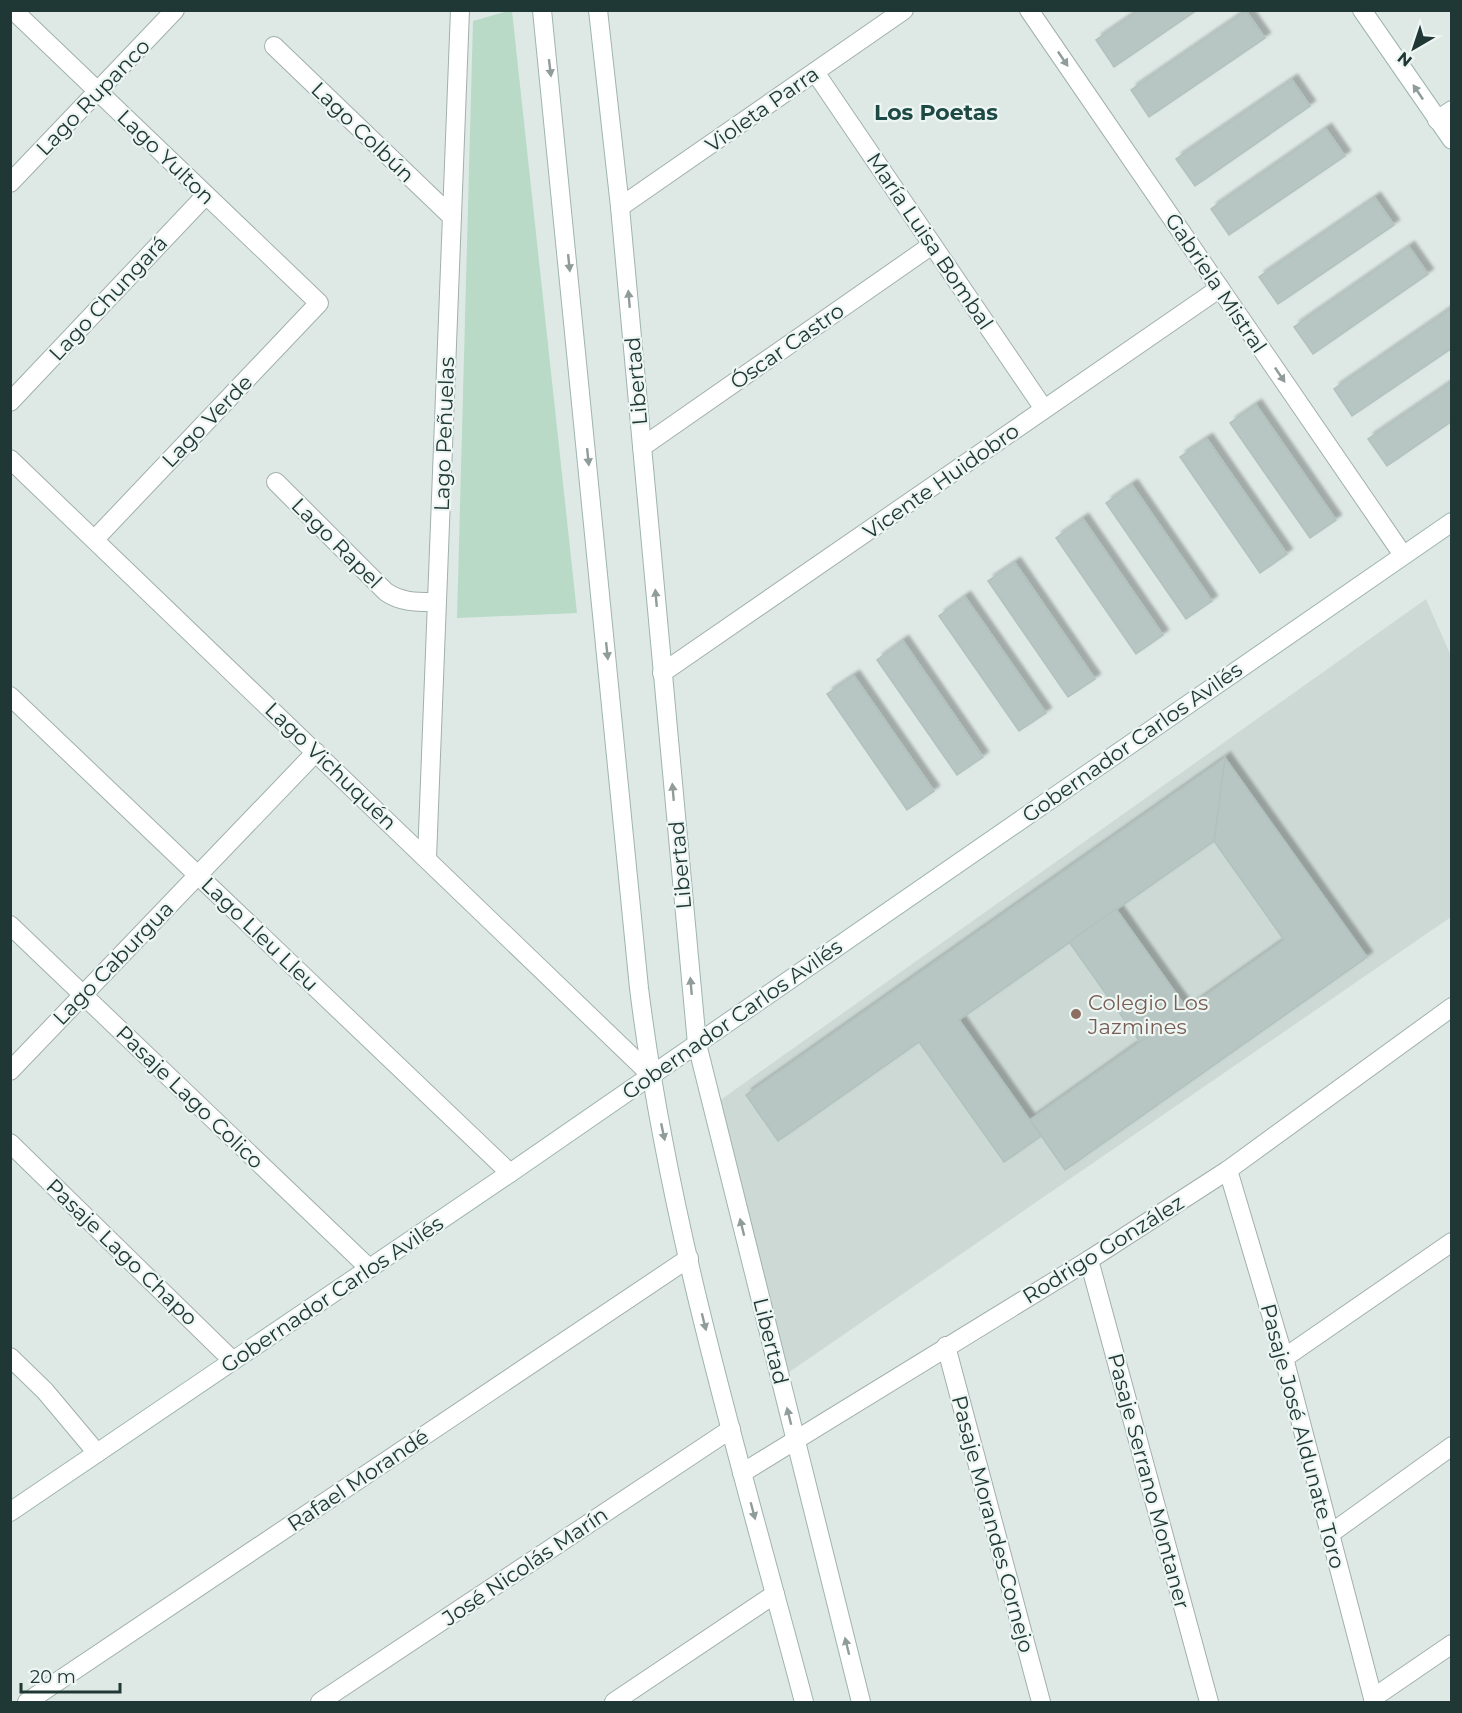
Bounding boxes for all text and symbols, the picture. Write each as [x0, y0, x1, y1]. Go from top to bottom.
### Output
north arrow [1384, 18, 1444, 78]
street label: Lago Rupanco [31, 33, 155, 161]
text: N [1394, 48, 1416, 71]
one-way arrow [1057, 50, 1069, 66]
one-way arrow [545, 59, 555, 78]
street label: Violeta Parra [700, 61, 824, 157]
street label: Lago Colbún [306, 77, 420, 187]
one-way arrow [1413, 84, 1424, 100]
district label: Los Poetas [874, 99, 998, 126]
street label: Lago Yulton [112, 104, 220, 210]
street label: María Luisa Bombal [862, 148, 998, 334]
street label: Gabriela Mistral [1160, 208, 1272, 358]
street label: Lago Chungará [44, 230, 172, 366]
one-way arrow [564, 253, 574, 272]
one-way arrow [624, 289, 633, 308]
street label: Óscar Castro [725, 298, 849, 394]
street label: Libertad [620, 336, 652, 426]
street label: Lago Peñuelas [429, 356, 459, 512]
one-way arrow [1274, 367, 1286, 383]
street label: Lago Verde [157, 369, 257, 473]
street label: Vicente Huidobro [858, 418, 1024, 544]
one-way arrow [583, 447, 593, 466]
street label: Lago Rapel [286, 492, 388, 594]
one-way arrow [651, 588, 661, 607]
one-way arrow [602, 641, 612, 660]
street label: Gobernador Carlos Avilés [1017, 656, 1247, 828]
street label: Lago Vichuquén [260, 697, 402, 835]
one-way arrow [668, 782, 678, 801]
street label: Libertad [664, 820, 696, 910]
street label: Lago Lleu Lleu [196, 872, 324, 996]
street label: Lago Caburgua [48, 896, 178, 1030]
street label: Gobernador Carlos Avilés [617, 933, 847, 1105]
one-way arrow [686, 977, 696, 996]
place label: Colegio Los Jazmines [1087, 990, 1208, 1039]
marker: Colegio Los Jazmines [1069, 1007, 1083, 1021]
street label: Pasaje Lago Colico [111, 1020, 269, 1174]
one-way arrow [659, 1123, 668, 1142]
street label: Pasaje Lago Chapo [41, 1173, 203, 1331]
street label: Rodrigo González [1018, 1189, 1188, 1309]
street label: Gobernador Carlos Avilés [216, 1210, 448, 1378]
one-way arrow [737, 1217, 747, 1236]
street label: Libertad [748, 1295, 794, 1387]
street label: Pasaje José Aldunate Toro [1256, 1301, 1350, 1571]
one-way arrow [700, 1313, 710, 1331]
street label: Pasaje Serrano Montaner [1103, 1350, 1195, 1612]
street label: Pasaje Morandes Cornejo [947, 1393, 1039, 1655]
one-way arrow [784, 1407, 794, 1425]
street label: Rafael Morandé [283, 1424, 433, 1536]
street label: José Nicolás Marín [437, 1501, 612, 1631]
one-way arrow [748, 1502, 758, 1520]
one-way arrow [841, 1637, 851, 1655]
scale bar [21, 1656, 120, 1694]
text: 20 m [30, 1666, 76, 1688]

